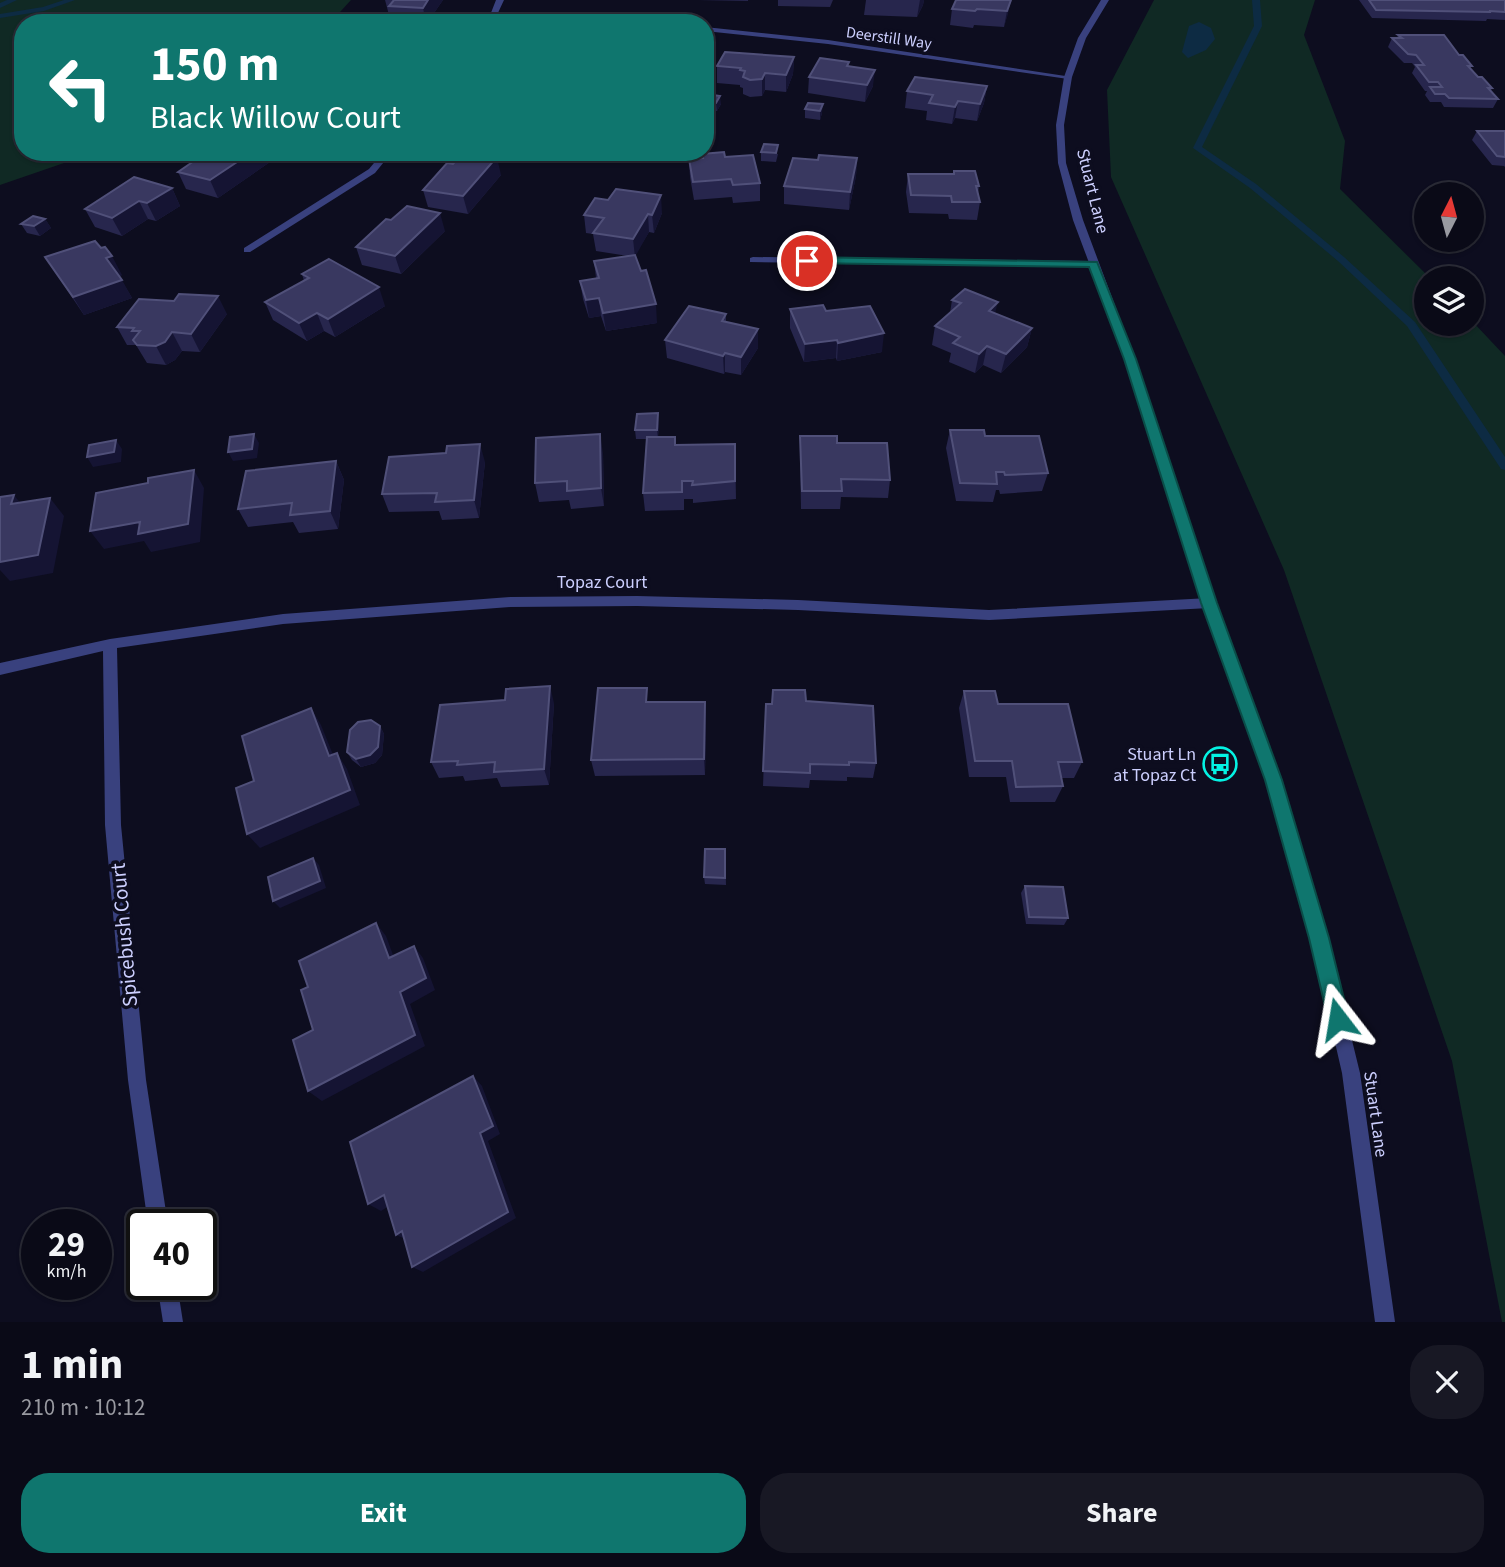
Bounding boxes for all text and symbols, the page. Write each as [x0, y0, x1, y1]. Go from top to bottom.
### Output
street label: Deerstill Way [845, 21, 934, 55]
text: 150 m [150, 30, 279, 100]
icon: left [35, 42, 126, 133]
text: Black Willow Court [150, 95, 401, 141]
street label: Stuart Lane [1070, 146, 1115, 236]
north arrow [1414, 182, 1484, 252]
map controls [1414, 182, 1484, 336]
pin [777, 231, 837, 291]
icon: arrive [788, 242, 826, 280]
button: layers [1414, 266, 1484, 336]
street label: Topaz Court [557, 570, 647, 595]
place label: Stuart Ln at Topaz Ct [1113, 742, 1196, 788]
bus stop icon: Stuart Ln at Topaz Ct [1201, 745, 1239, 783]
street label: Spicebush Court [103, 862, 145, 1008]
position arrow [1301, 982, 1375, 1056]
street label: Stuart Lane [1357, 1069, 1394, 1159]
speed limit sign: 40 [126, 1209, 217, 1300]
text: 29 [48, 1220, 85, 1270]
text: km/h [47, 1259, 86, 1284]
text: 1 min [21, 1335, 123, 1395]
button: close [1410, 1345, 1484, 1419]
text: 210 m · 10:12 [21, 1391, 145, 1424]
button: Exit [21, 1473, 746, 1553]
button: Share [760, 1473, 1484, 1553]

